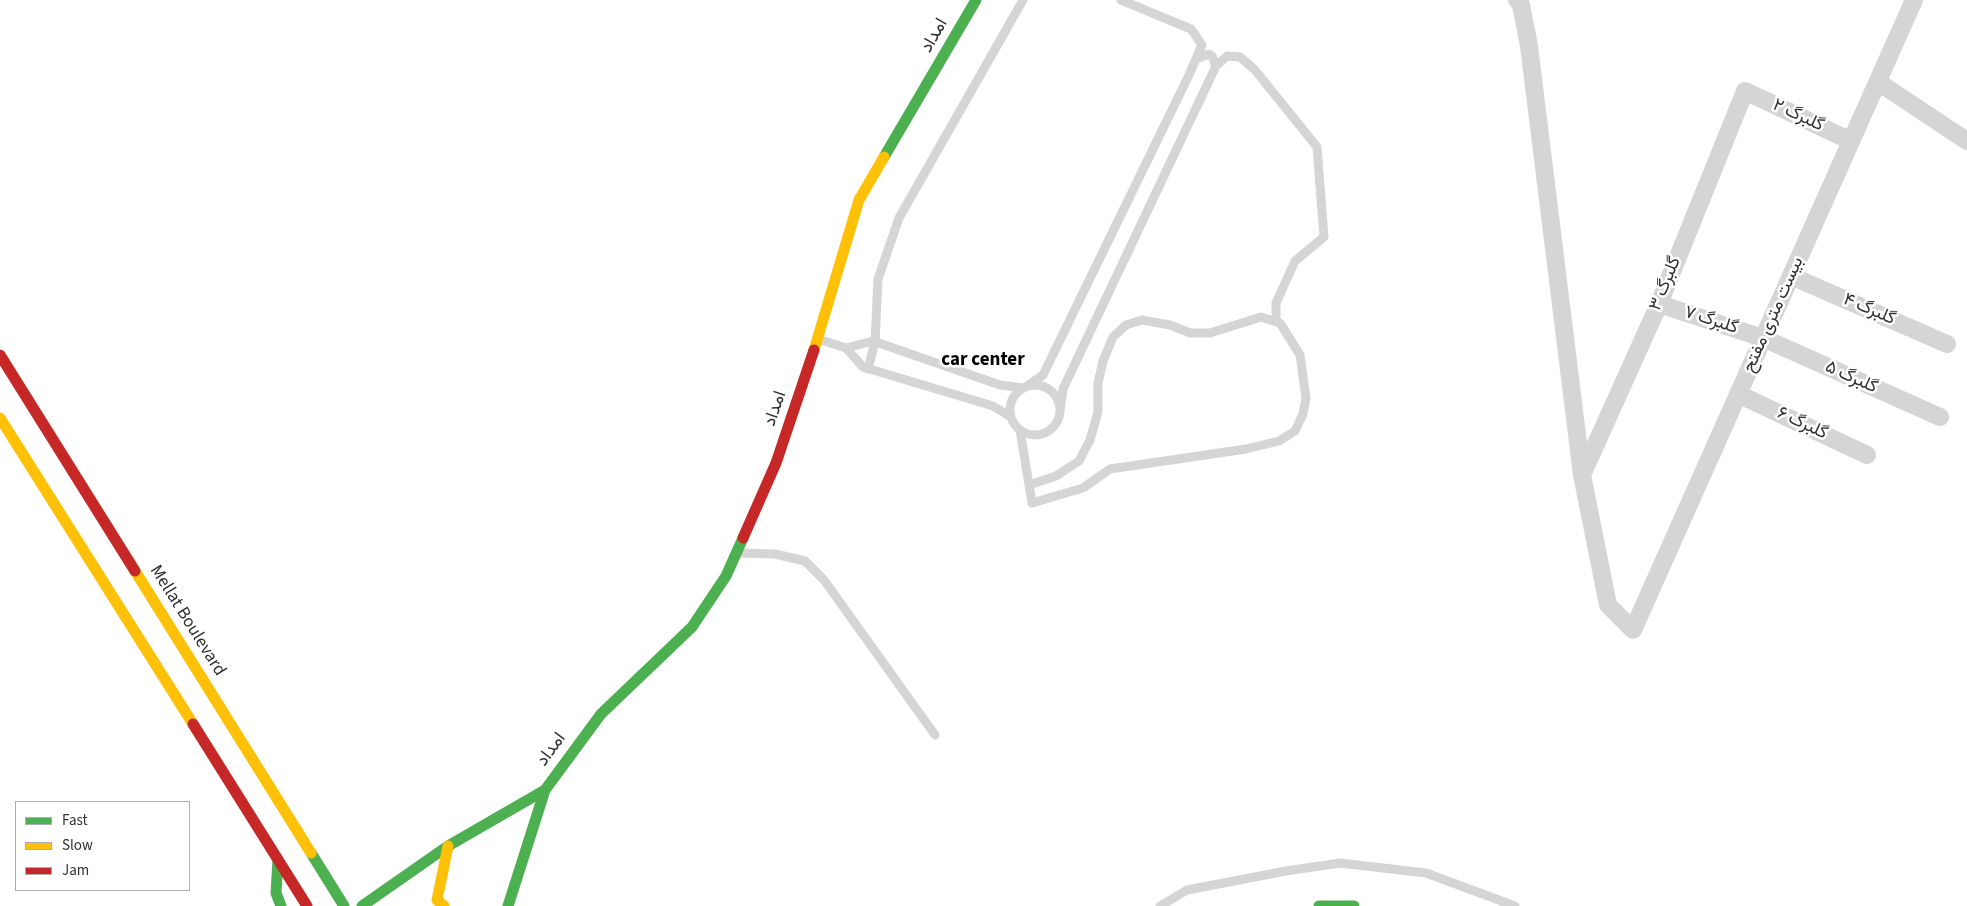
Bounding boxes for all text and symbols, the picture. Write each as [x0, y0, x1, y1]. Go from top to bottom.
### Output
street label: امداد [917, 15, 953, 57]
street label: گلبرگ ۲ [1769, 95, 1827, 137]
street label: گلبرگ ۳ [1645, 254, 1687, 314]
street label: بیست متری مفتح [1739, 254, 1809, 376]
street label: گلبرگ ۴ [1840, 289, 1898, 331]
street label: گلبرگ ۷ [1681, 302, 1741, 340]
district label: car center [941, 350, 1025, 372]
street label: گلبرگ ۵ [1821, 357, 1881, 399]
street label: امداد [760, 388, 792, 430]
street label: گلبرگ ۶ [1773, 403, 1831, 445]
street label: Mellat Boulevard [144, 562, 230, 680]
street label: امداد [533, 729, 571, 771]
legend [15, 801, 190, 891]
text: Fast [62, 810, 88, 831]
text: Slow [62, 835, 93, 856]
text: Jam [62, 860, 89, 881]

